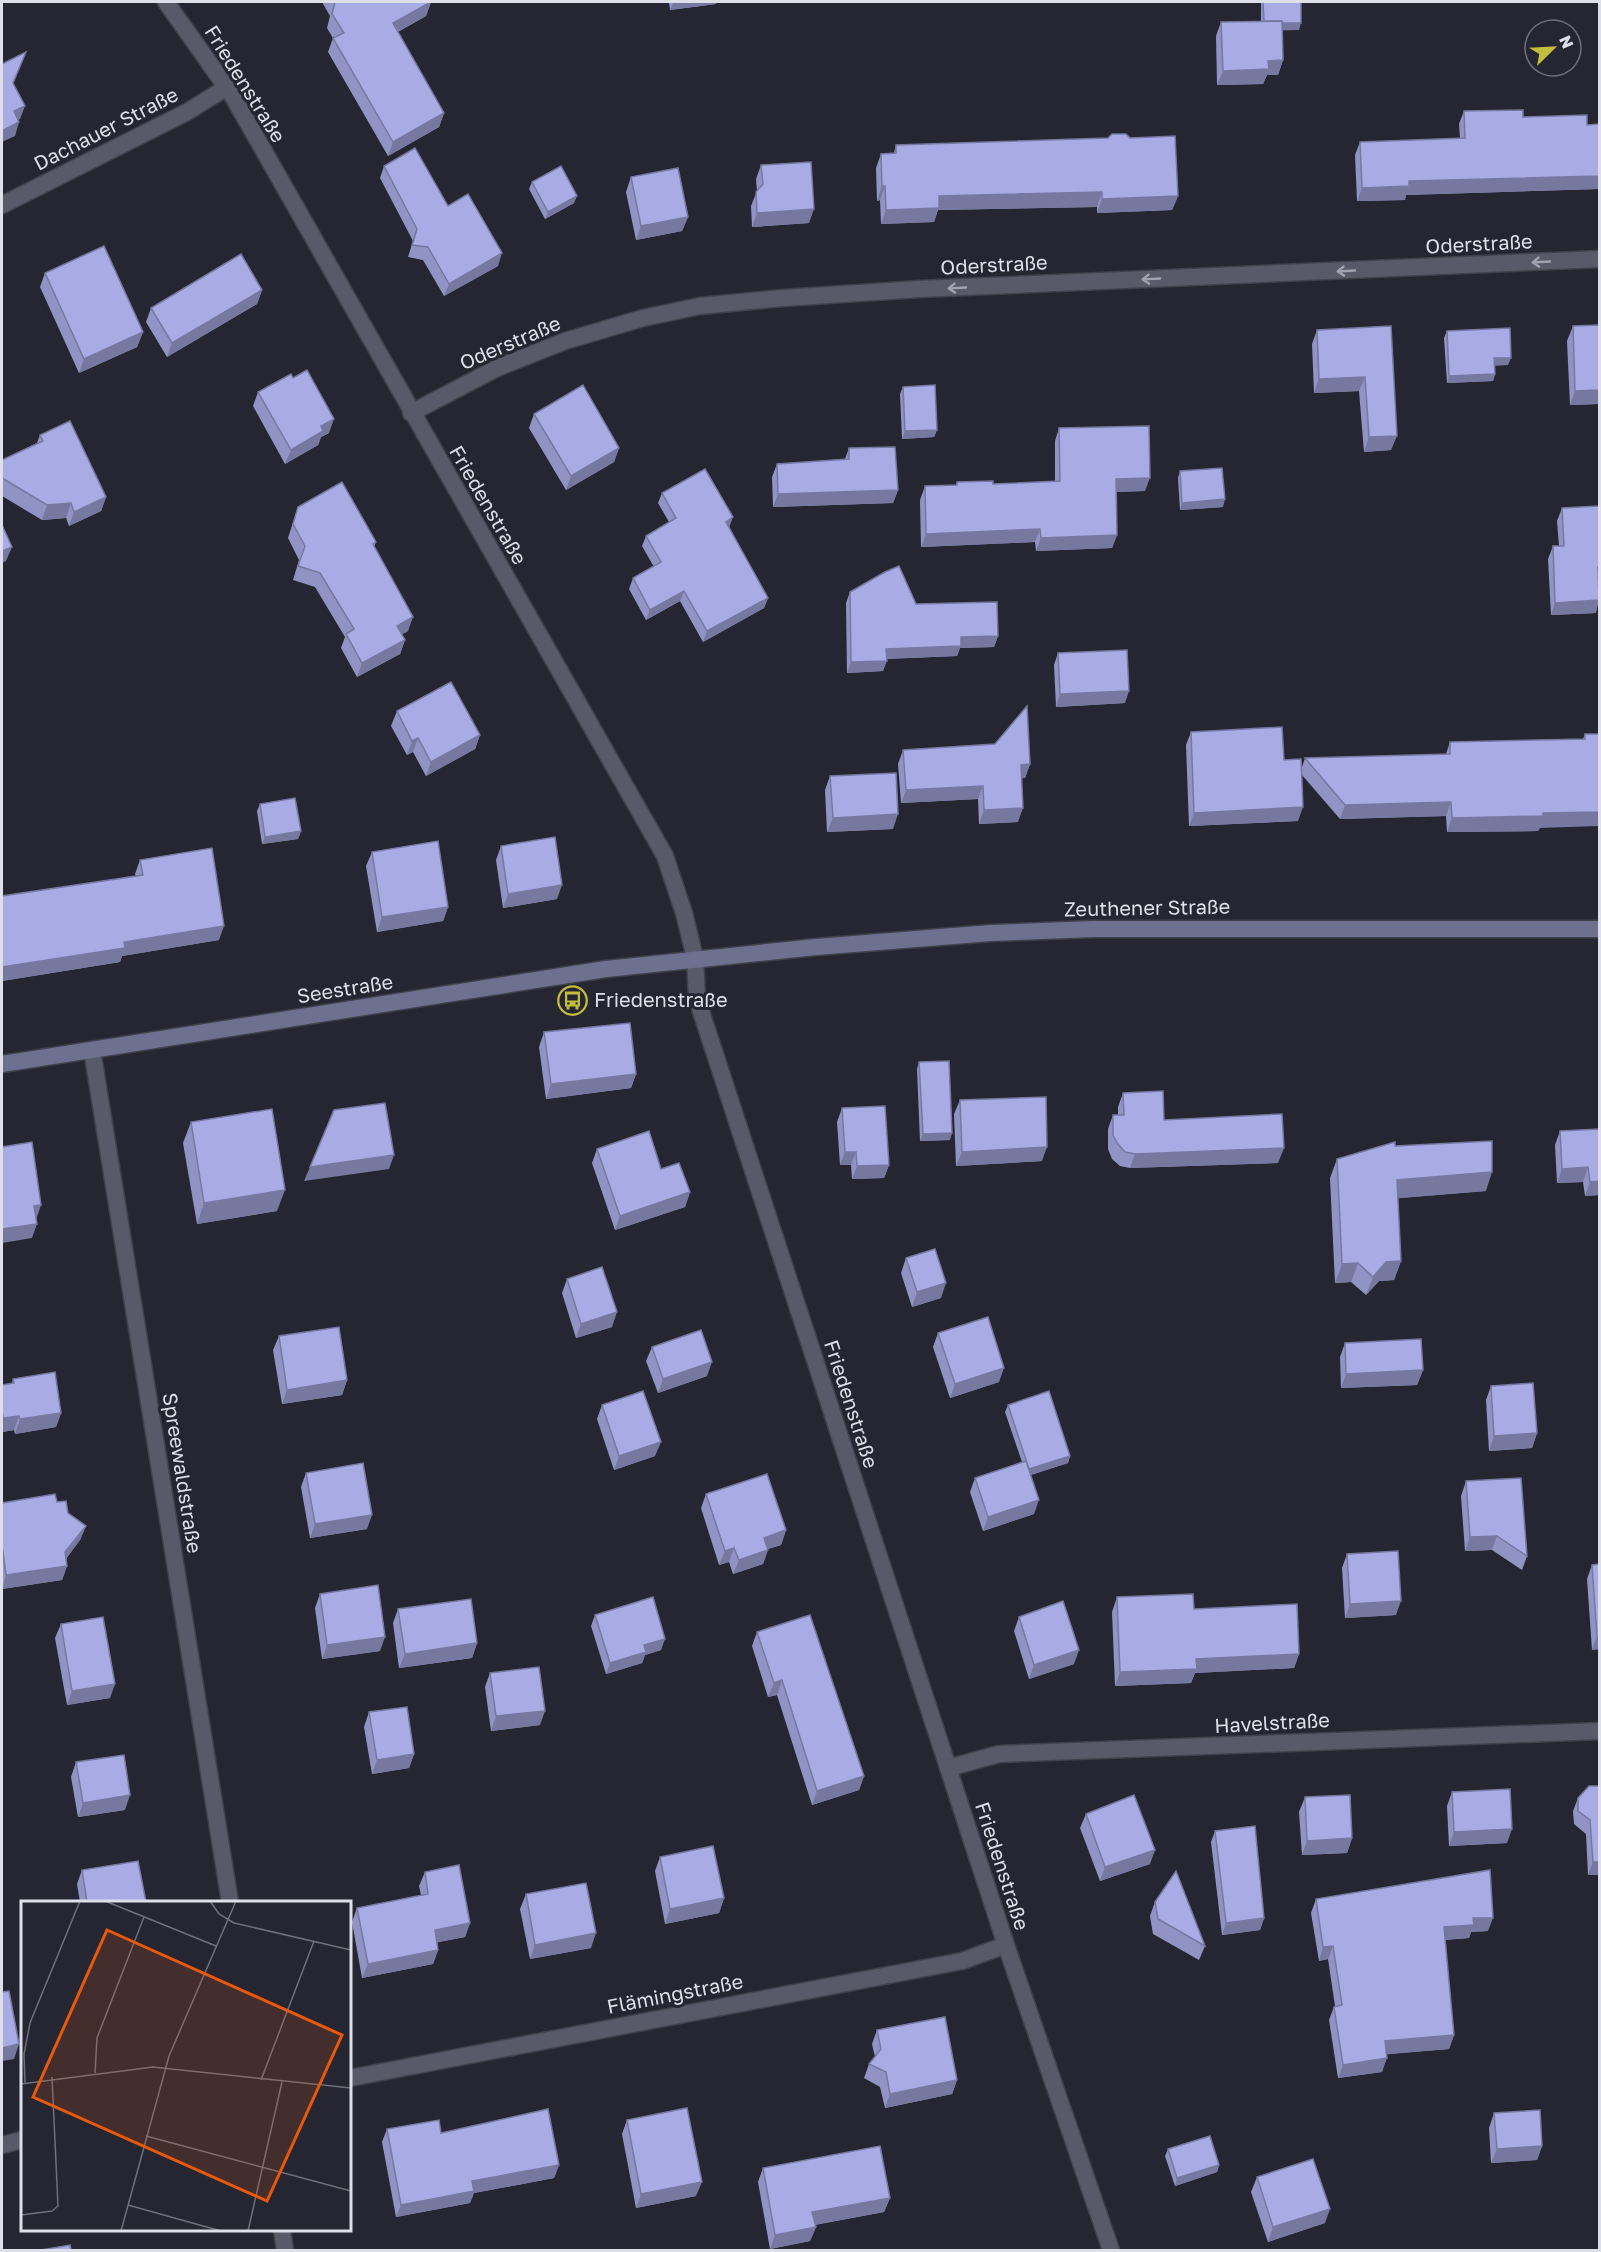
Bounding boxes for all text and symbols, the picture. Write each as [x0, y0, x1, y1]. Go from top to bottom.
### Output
north arrow [1523, 18, 1583, 78]
street label: Friedenstraße [200, 20, 291, 146]
text: N [1555, 32, 1578, 52]
street label: Dachauer Straße [29, 81, 182, 175]
street label: Oderstraße [1425, 228, 1533, 258]
street label: Oderstraße [940, 249, 1048, 279]
one-way arrow [1532, 257, 1552, 268]
one-way arrow [1337, 265, 1357, 276]
one-way arrow [1142, 274, 1162, 285]
one-way arrow [947, 282, 967, 293]
street label: Oderstraße [456, 310, 564, 374]
street label: Friedenstraße [445, 441, 533, 568]
street label: Zeuthener Straße [1064, 894, 1230, 920]
street label: Seestraße [295, 969, 394, 1007]
bus stop icon: Friedenstraße [557, 984, 589, 1016]
place label: Friedenstraße [594, 987, 728, 1011]
street label: Friedenstraße [820, 1336, 884, 1471]
street label: Spreewaldstraße [158, 1391, 208, 1555]
street label: Havelstraße [1214, 1707, 1330, 1737]
street label: Friedenstraße [971, 1798, 1035, 1933]
inset map [21, 1901, 351, 2231]
street label: Flämingstraße [605, 1968, 745, 2018]

